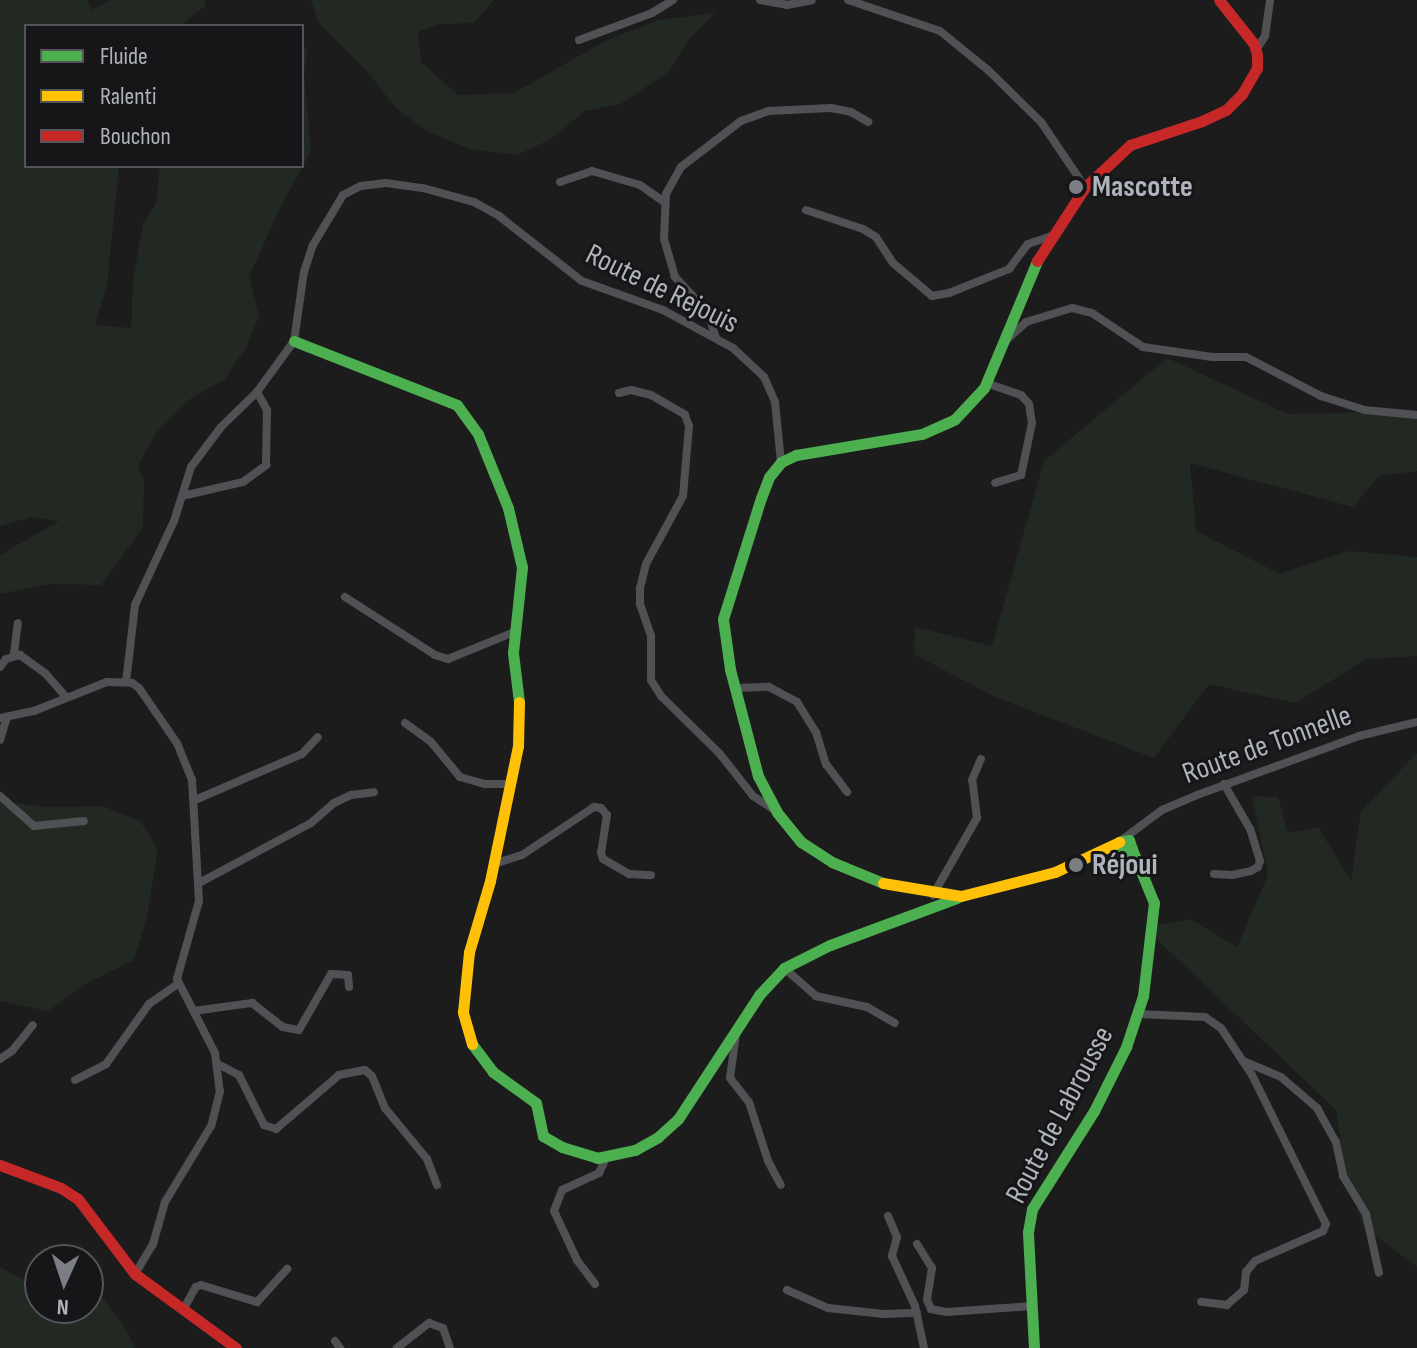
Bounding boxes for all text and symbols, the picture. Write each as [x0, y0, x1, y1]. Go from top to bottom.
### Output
legend [24, 24, 304, 168]
text: Fluide [100, 42, 148, 71]
text: Ralenti [100, 82, 156, 111]
text: Bouchon [100, 122, 171, 151]
place label: Mascotte [1092, 169, 1193, 205]
marker: Mascotte [1067, 178, 1085, 196]
street label: Route de Rejouis [580, 236, 744, 342]
street label: Route de Tonnelle [1178, 698, 1356, 792]
place label: Réjoui [1092, 847, 1157, 883]
marker: Réjoui [1067, 856, 1085, 874]
street label: Route de Labrousse [998, 1020, 1122, 1210]
north arrow [24, 1244, 104, 1324]
text: N [56, 1293, 69, 1320]

